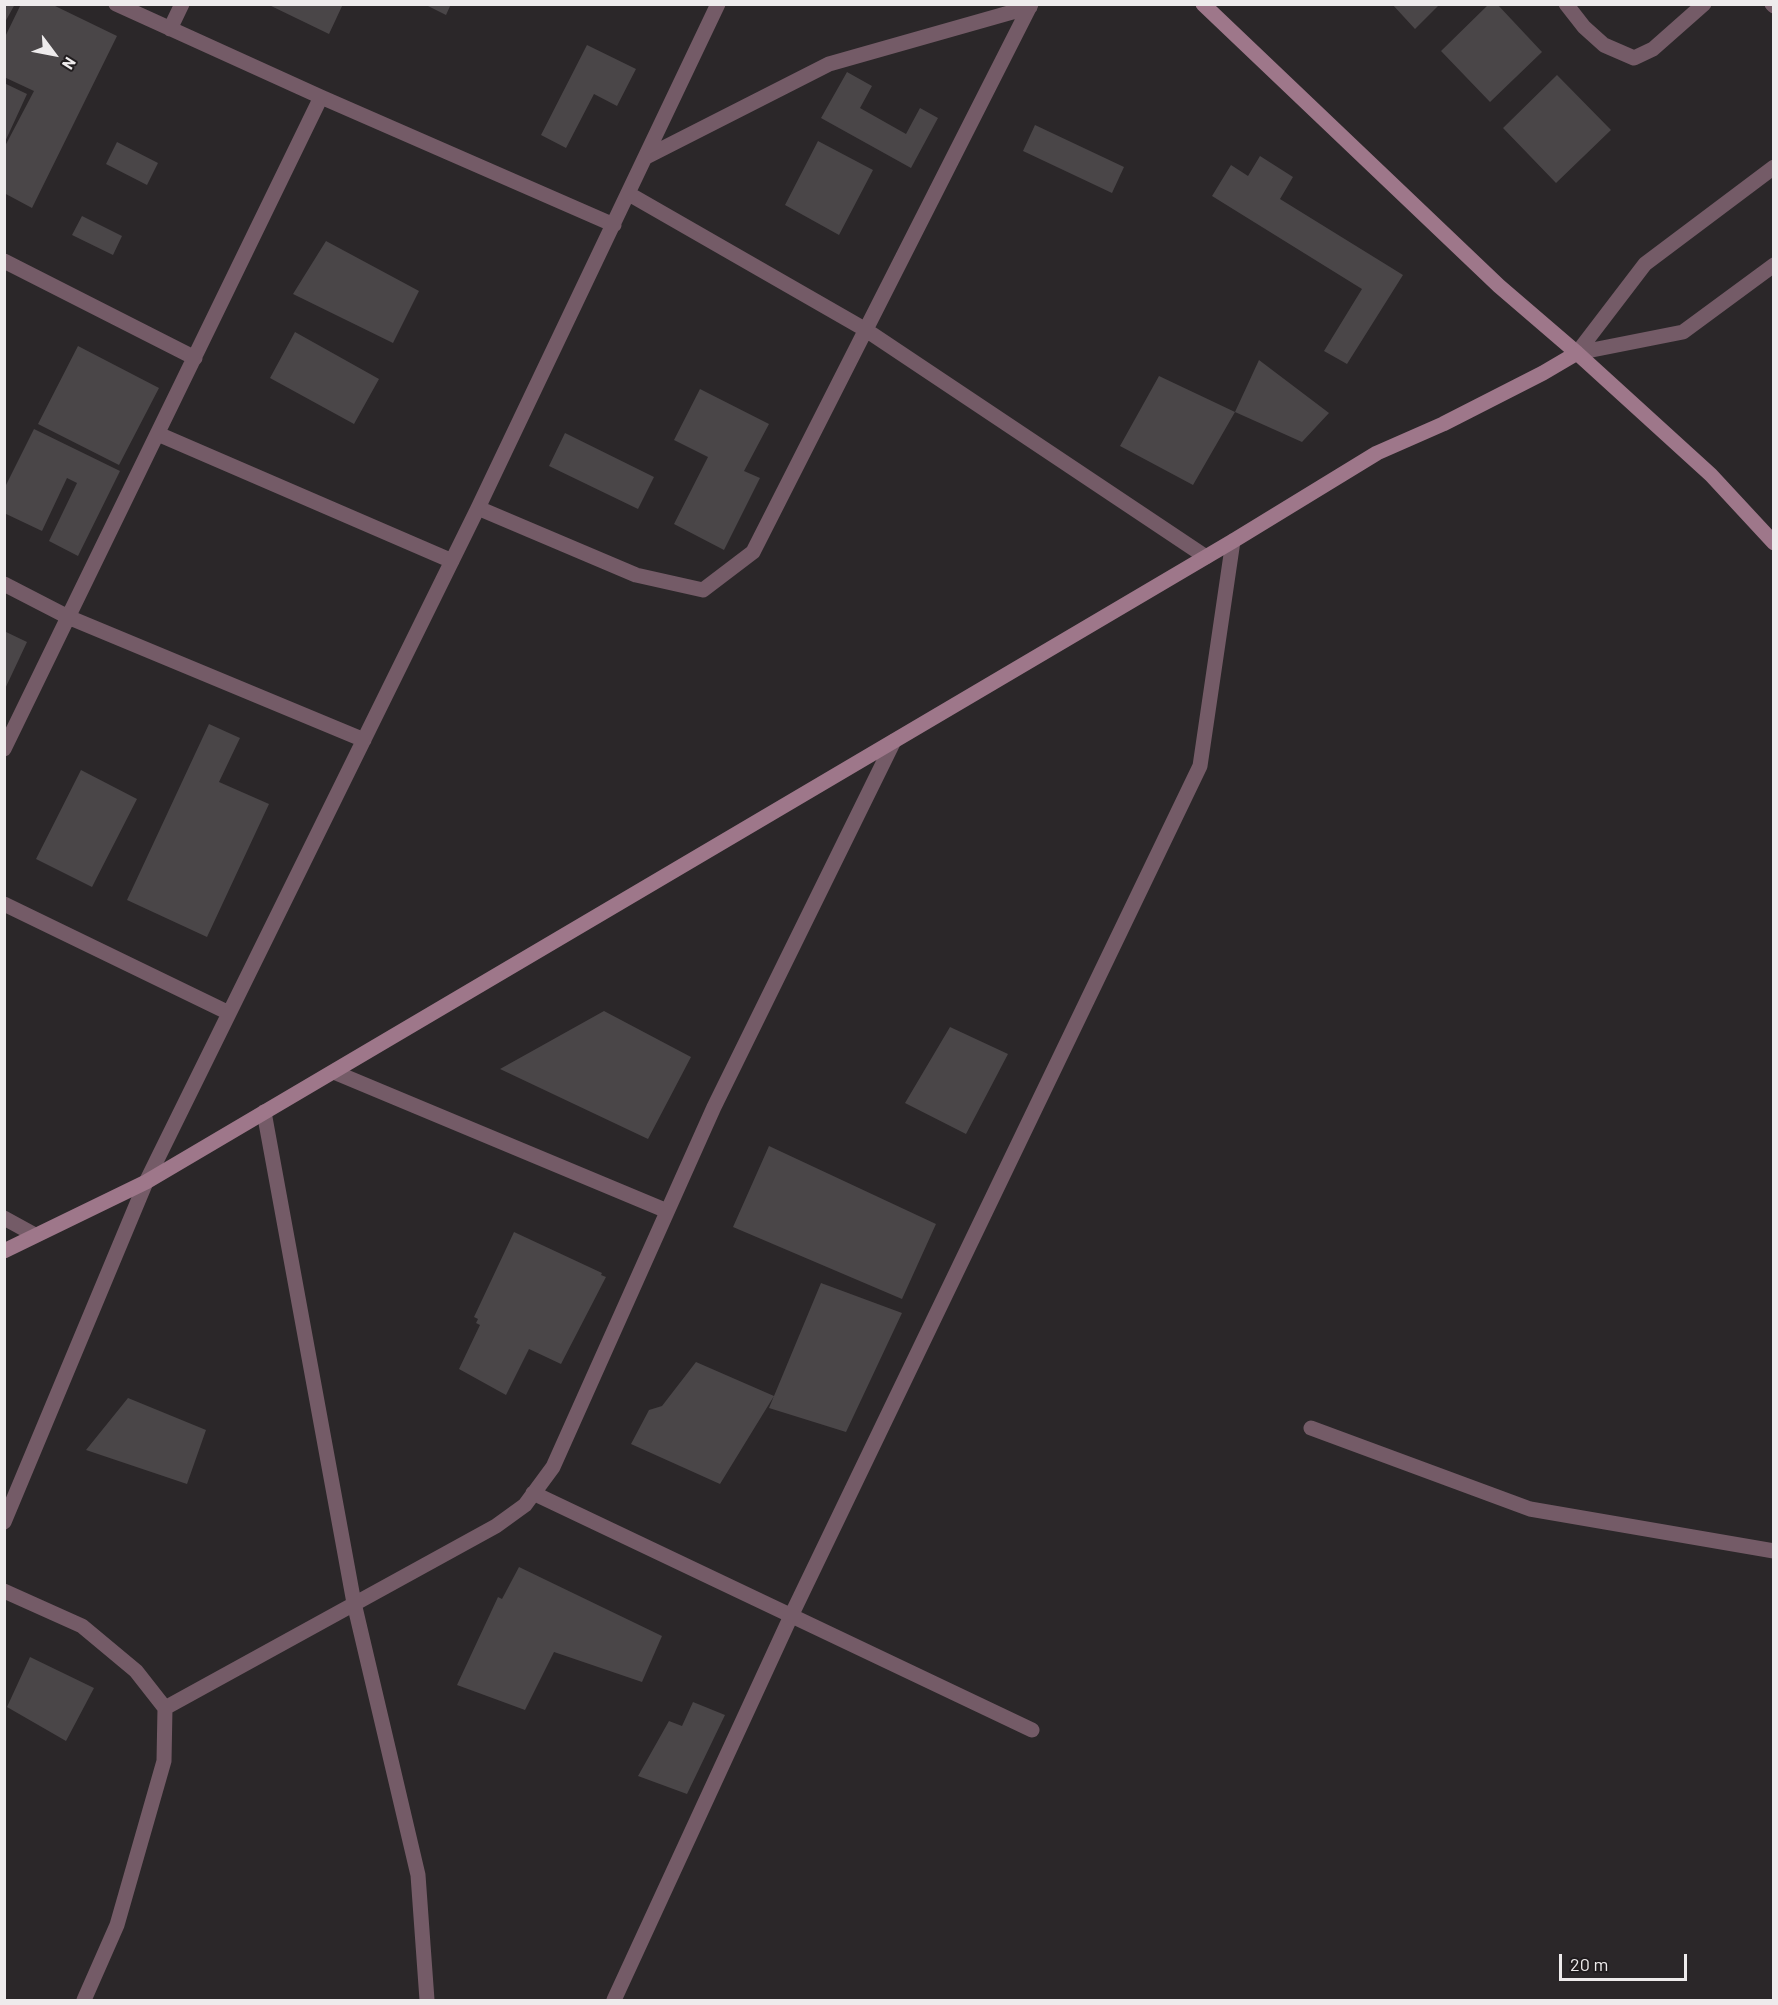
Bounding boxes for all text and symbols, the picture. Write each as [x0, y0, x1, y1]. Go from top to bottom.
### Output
north arrow [24, 24, 84, 84]
text: N [59, 54, 81, 73]
scale bar [1562, 1942, 1690, 1980]
text: 20 m [1570, 1953, 1608, 1975]

